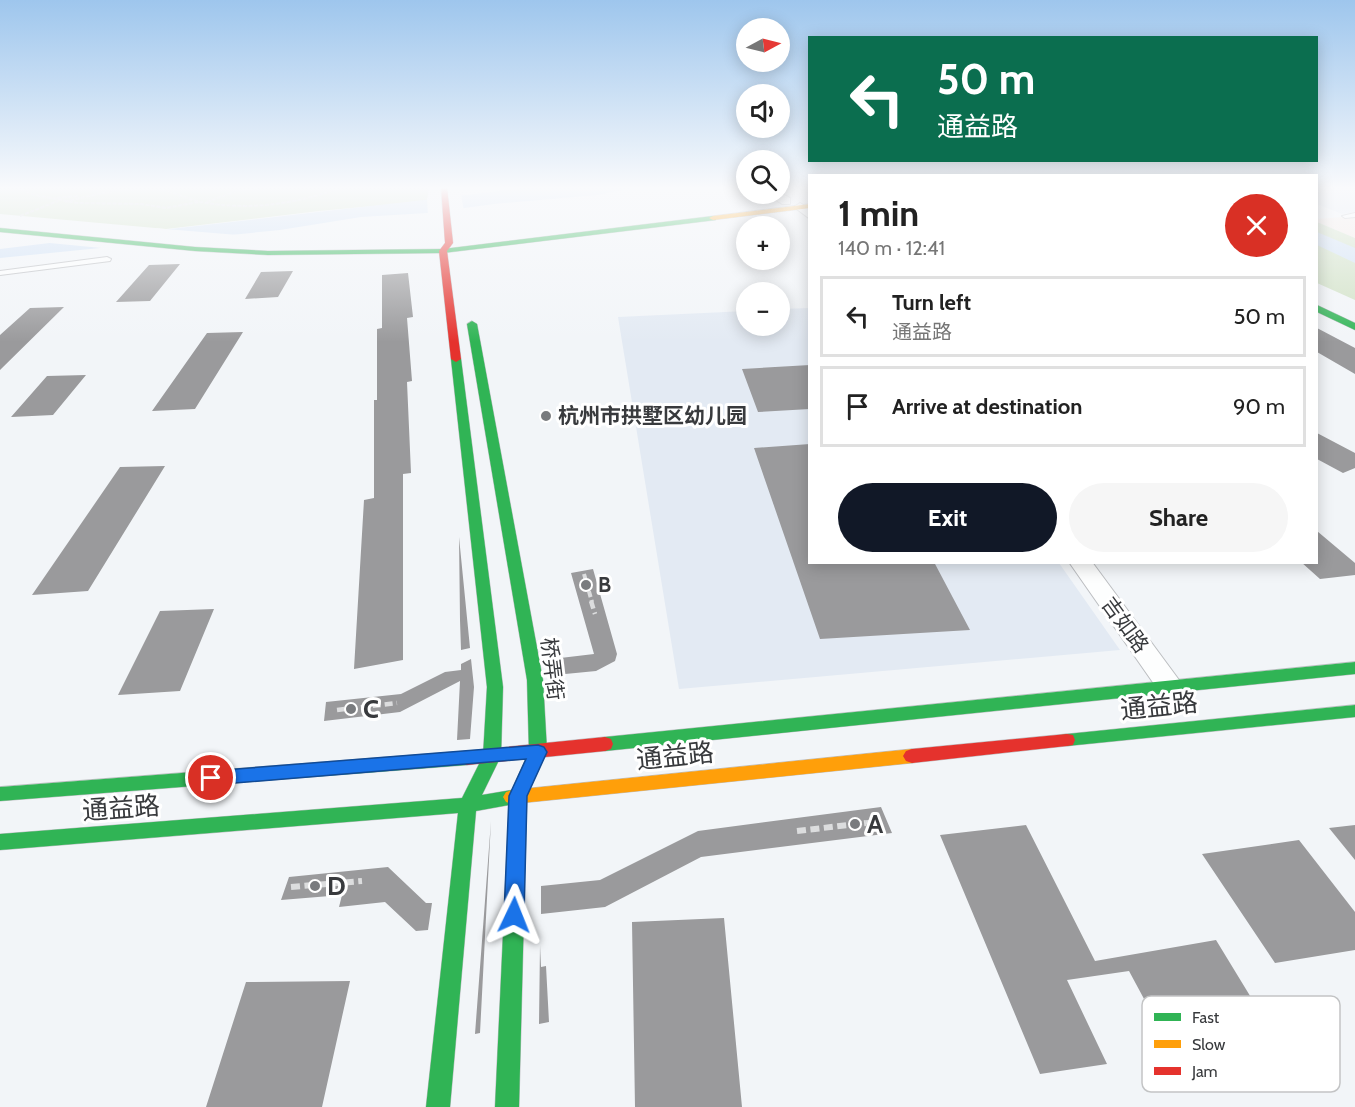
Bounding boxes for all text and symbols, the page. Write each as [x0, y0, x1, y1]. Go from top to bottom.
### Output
north arrow [736, 18, 790, 72]
map controls [736, 18, 790, 336]
text: 50 m [937, 53, 1035, 105]
icon: left [838, 60, 916, 138]
button: sound [736, 84, 790, 138]
text: 通益路 [937, 110, 1018, 143]
button: search [736, 150, 790, 204]
text: 1 min [838, 191, 919, 235]
button: close [1225, 194, 1288, 257]
button: + [736, 216, 790, 270]
text: 140 m · 12:41 [838, 236, 945, 260]
button: − [736, 282, 790, 336]
text: Turn left [892, 289, 971, 316]
icon: left [841, 300, 874, 333]
text: 50 m [1233, 303, 1285, 330]
text: 通益路 [892, 320, 952, 344]
icon: arrive [841, 390, 874, 423]
text: Arrive at destination [892, 393, 1082, 420]
text: 90 m [1233, 393, 1285, 420]
place label: 杭州市拱墅区幼儿园 [558, 403, 747, 428]
marker: 杭州市拱墅区幼儿园 [539, 409, 553, 423]
button: Exit [838, 483, 1057, 552]
button: Share [1069, 483, 1288, 552]
place label: B [598, 572, 611, 597]
marker: B [579, 578, 593, 592]
street label: 吉如路 [1097, 592, 1154, 658]
street label: 桥弄街 [536, 636, 569, 702]
street label: 通益路 [1119, 686, 1199, 726]
place label: C [363, 693, 379, 725]
marker: C [344, 702, 358, 716]
street label: 通益路 [635, 736, 715, 776]
pin [185, 752, 236, 803]
icon: arrive [194, 761, 227, 794]
street label: 通益路 [81, 789, 161, 827]
place label: A [867, 808, 884, 840]
marker: A [848, 817, 862, 831]
place label: D [327, 870, 346, 902]
marker: D [308, 879, 322, 893]
position arrow [482, 883, 546, 947]
legend [1142, 996, 1340, 1092]
text: Fast [1192, 1008, 1220, 1027]
text: Slow [1192, 1035, 1226, 1054]
text: Jam [1191, 1062, 1218, 1081]

